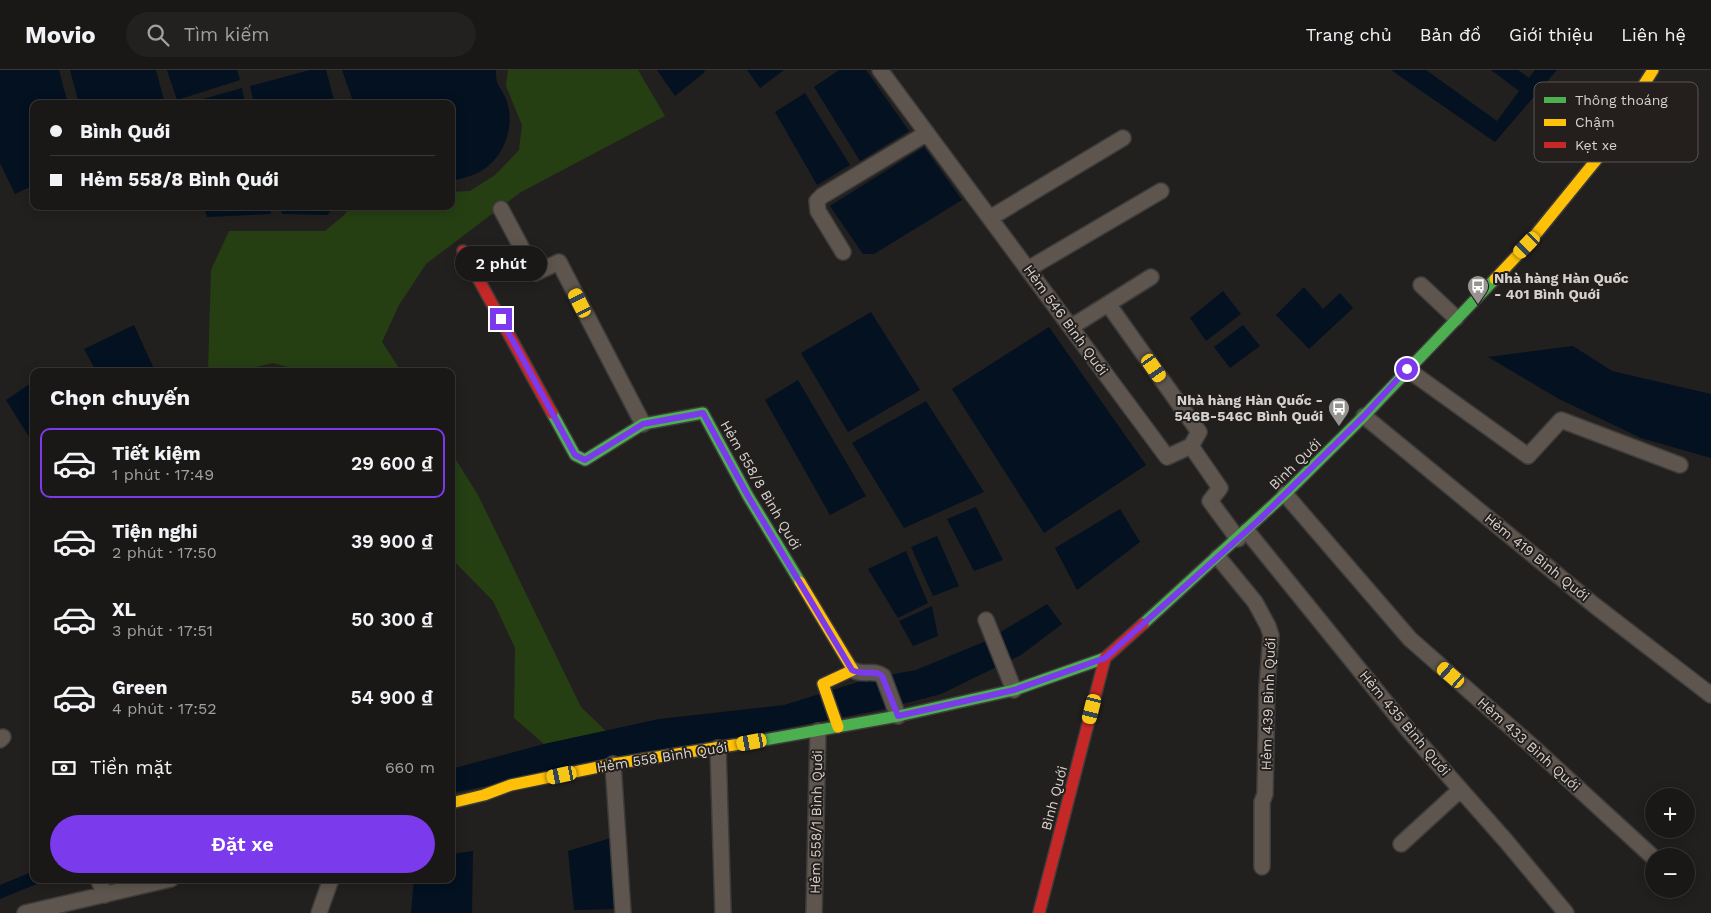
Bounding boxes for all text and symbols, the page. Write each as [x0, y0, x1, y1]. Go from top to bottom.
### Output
search box [126, 12, 476, 57]
text: Movio [25, 21, 96, 49]
icon: search [144, 21, 172, 49]
text: Tìm kiếm [184, 23, 269, 46]
text: Trang chủ [1306, 24, 1392, 45]
text: Bản đồ [1420, 24, 1481, 45]
text: Giới thiệu [1509, 24, 1593, 45]
text: Liên hệ [1621, 24, 1686, 45]
legend [1534, 82, 1698, 162]
text: Thông thoáng [1575, 92, 1668, 108]
text: Chậm [1575, 114, 1615, 130]
text: Bình Quới [80, 120, 170, 143]
text: Kẹt xe [1575, 137, 1617, 153]
text: Hẻm 558/8 Bình Quới [80, 168, 279, 191]
car [1511, 229, 1542, 261]
callout: 2 phút [455, 246, 547, 282]
text: 2 phút [475, 254, 527, 273]
street label: Hẻm 546 Bình Quới [1021, 262, 1111, 378]
place label: Nhà hàng Hàn Quốc - 401 Bình Quới [1494, 270, 1629, 302]
bus stop icon: Nhà hàng Hàn Quốc - 401 Bình Quới [1466, 274, 1490, 305]
car [566, 286, 593, 320]
route end [490, 308, 512, 330]
car [1139, 351, 1168, 385]
route start [1396, 358, 1418, 380]
text: Chọn chuyến [50, 385, 190, 410]
place label: Nhà hàng Hàn Quốc - 546B-546C Bình Quới [1174, 392, 1323, 424]
bus stop icon: Nhà hàng Hàn Quốc - 546B-546C Bình Quới [1327, 396, 1351, 427]
street label: Hẻm 558/8 Bình Quới [717, 417, 805, 553]
street label: Bình Quới [1266, 435, 1324, 493]
icon: car [52, 441, 97, 486]
text: Tiết kiệm [112, 442, 201, 465]
text: 29 600 ₫ [351, 452, 433, 475]
text: 1 phút · 17:49 [112, 465, 214, 484]
street label: Hẻm 419 Bình Quới [1482, 510, 1592, 604]
icon: car [52, 519, 97, 564]
text: Tiện nghi [112, 520, 198, 543]
text: 39 900 ₫ [351, 530, 433, 553]
text: 2 phút · 17:50 [112, 543, 217, 562]
icon: car [52, 597, 97, 642]
text: XL [112, 598, 136, 621]
text: 50 300 ₫ [351, 608, 433, 631]
text: 3 phút · 17:51 [112, 621, 213, 640]
street label: Hẻm 439 Bình Quới [1258, 637, 1278, 771]
car [1434, 659, 1467, 691]
street label: Hẻm 435 Bình Quới [1356, 667, 1454, 779]
icon: car [52, 675, 97, 720]
text: Green [112, 676, 168, 699]
text: 54 900 ₫ [351, 686, 433, 709]
car [1081, 693, 1102, 725]
street label: Hẻm 433 Bình Quới [1475, 694, 1583, 794]
text: 4 phút · 17:52 [112, 699, 217, 718]
car [735, 732, 768, 752]
street label: Hẻm 558 Bình Quới [595, 739, 729, 775]
street label: Hẻm 558/1 Bình Quới [807, 750, 825, 894]
icon: cash [50, 754, 78, 782]
text: Tiền mặt [90, 756, 172, 779]
text: 660 m [385, 758, 435, 777]
street label: Bình Quới [1038, 764, 1070, 832]
car [545, 765, 578, 785]
map controls [1645, 788, 1695, 898]
button: + [1645, 788, 1695, 838]
button: Đặt xe [50, 815, 435, 873]
button: − [1645, 848, 1695, 898]

